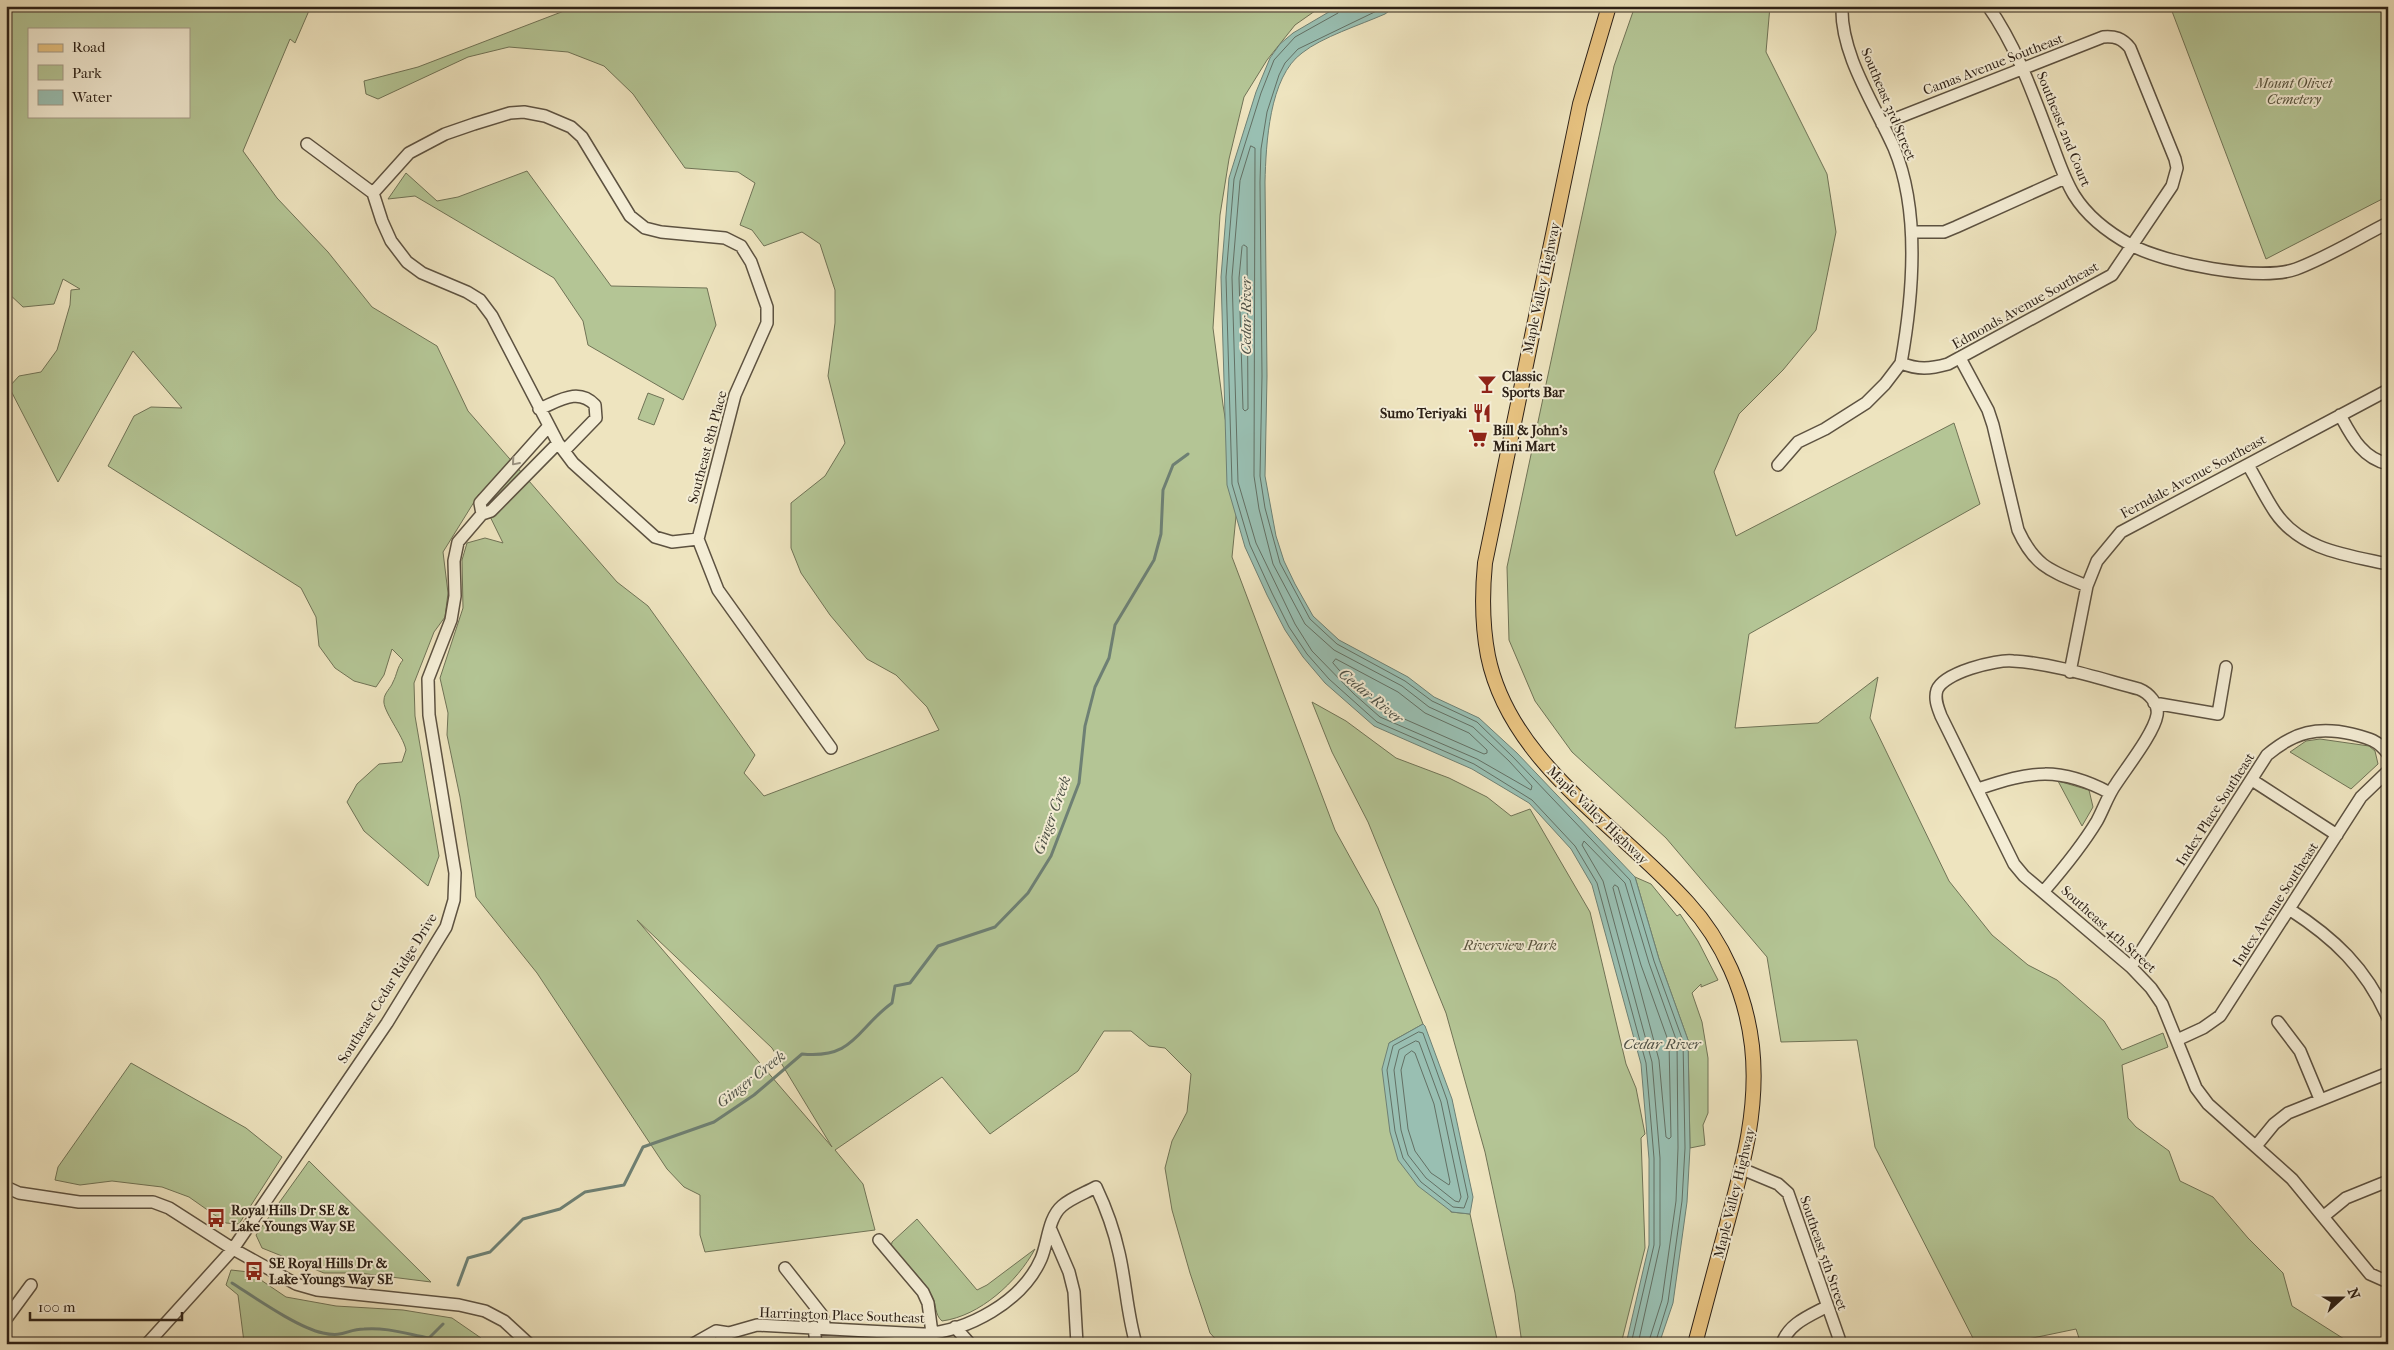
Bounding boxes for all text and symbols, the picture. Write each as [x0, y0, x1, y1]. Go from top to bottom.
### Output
legend [28, 28, 190, 118]
street label: Camas Avenue Southeast [1921, 30, 2066, 99]
text: Road [72, 38, 106, 56]
street label: Southeast 3rd Street [1857, 45, 1920, 163]
text: Park [72, 64, 102, 82]
street label: Southeast 2nd Court [2033, 69, 2094, 189]
park label: Mount Olivet Cemetery [2255, 75, 2333, 108]
text: Water [71, 88, 112, 106]
street label: Maple Valley Highway [1519, 220, 1564, 355]
street label: Edmonds Avenue Southeast [1949, 258, 2102, 353]
water label: Cedar River [1237, 276, 1255, 355]
place label: Classic Sports Bar [1502, 368, 1566, 401]
bar icon: Classic Sports Bar [1476, 373, 1498, 395]
street label: Southeast 8th Place [684, 389, 731, 505]
restaurant icon: Sumo Teriyaki [1471, 402, 1493, 424]
place label: Sumo Teriyaki [1380, 405, 1468, 422]
place label: Bill & John's Mini Mart [1492, 422, 1568, 455]
supermarket icon: Bill & John's Mini Mart [1467, 427, 1489, 449]
street label: Ferndale Avenue Southeast [2117, 431, 2269, 522]
one-way arrow [512, 457, 521, 466]
water label: Cedar River [1335, 665, 1408, 728]
street label: Index Place Southeast [2172, 749, 2258, 869]
street label: Maple Valley Highway [1544, 763, 1652, 868]
water label: Ginger Creek [1029, 773, 1075, 857]
street label: Index Avenue Southeast [2229, 839, 2322, 970]
street label: Southeast 4th Street [2057, 882, 2160, 977]
street label: Southeast Cedar Ridge Drive [334, 910, 441, 1067]
park label: Riverview Park [1462, 937, 1557, 954]
water label: Cedar River [1623, 1035, 1702, 1053]
water label: Ginger Creek [713, 1046, 789, 1111]
street label: Maple Valley Highway [1710, 1125, 1759, 1260]
street label: Southeast 5th Street [1796, 1194, 1851, 1313]
place label: Royal Hills Dr SE & Lake Youngs Way SE [231, 1202, 356, 1235]
bus stop icon: Royal Hills Dr SE & Lake Youngs Way SE [205, 1207, 227, 1229]
place label: SE Royal Hills Dr & Lake Youngs Way SE [269, 1255, 394, 1288]
bus stop icon: SE Royal Hills Dr & Lake Youngs Way SE [243, 1260, 265, 1282]
north arrow [2316, 1272, 2366, 1322]
text: N [2344, 1286, 2364, 1302]
scale bar [30, 1290, 182, 1322]
text: 100 m [38, 1298, 76, 1316]
street label: Harrington Place Southeast [759, 1304, 925, 1327]

